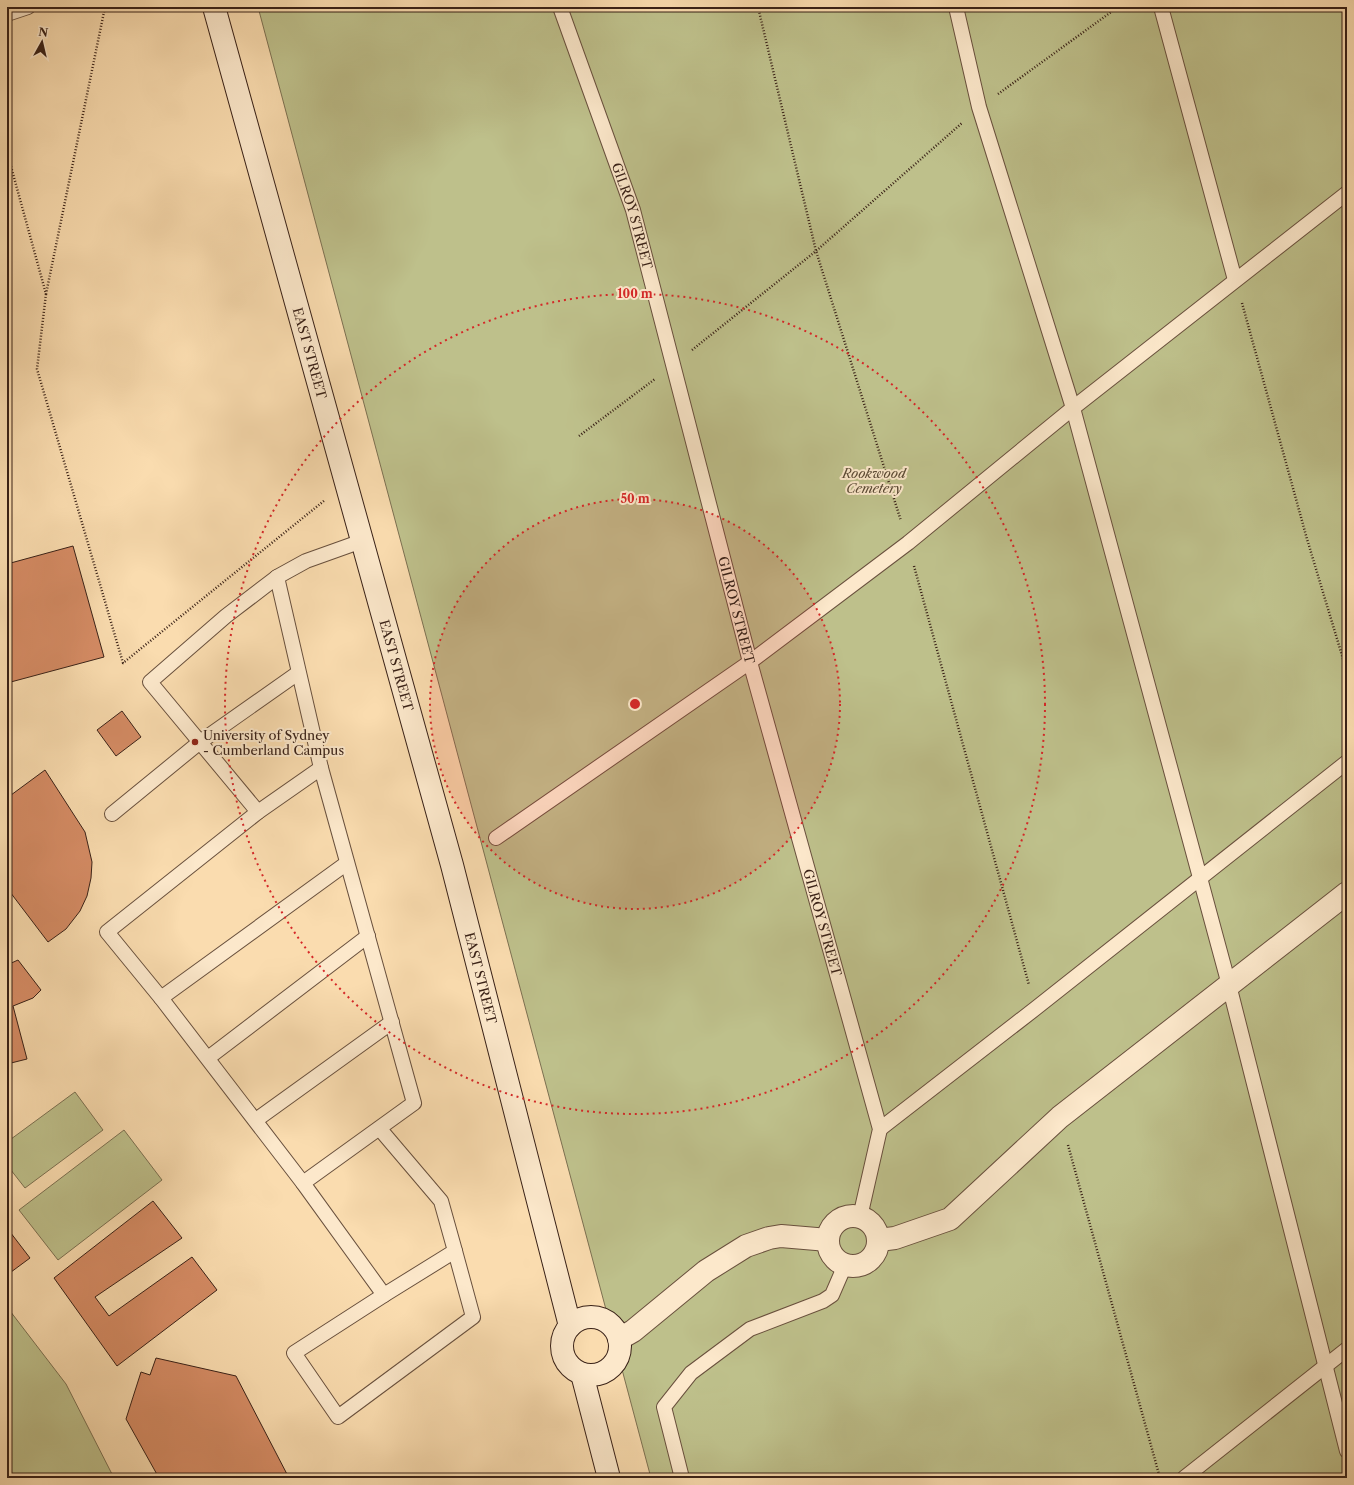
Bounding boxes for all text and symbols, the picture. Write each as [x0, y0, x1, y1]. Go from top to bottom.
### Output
north arrow [22, 22, 62, 62]
text: N [38, 25, 50, 40]
street label: GILROY STREET [609, 160, 656, 271]
text: 100 m [617, 286, 653, 301]
street label: EAST STREET [290, 305, 330, 401]
park label: Rookwood Cemetery [841, 465, 907, 496]
text: 50 m [620, 491, 650, 506]
street label: GILROY STREET [715, 555, 758, 666]
street label: EAST STREET [376, 618, 417, 713]
centre of rings [628, 697, 642, 711]
place label: University of Sydney - Cumberland Campus [203, 727, 344, 758]
marker: University of Sydney - Cumberland Campus [190, 737, 200, 747]
street label: GILROY STREET [800, 867, 845, 978]
street label: EAST STREET [462, 930, 500, 1026]

